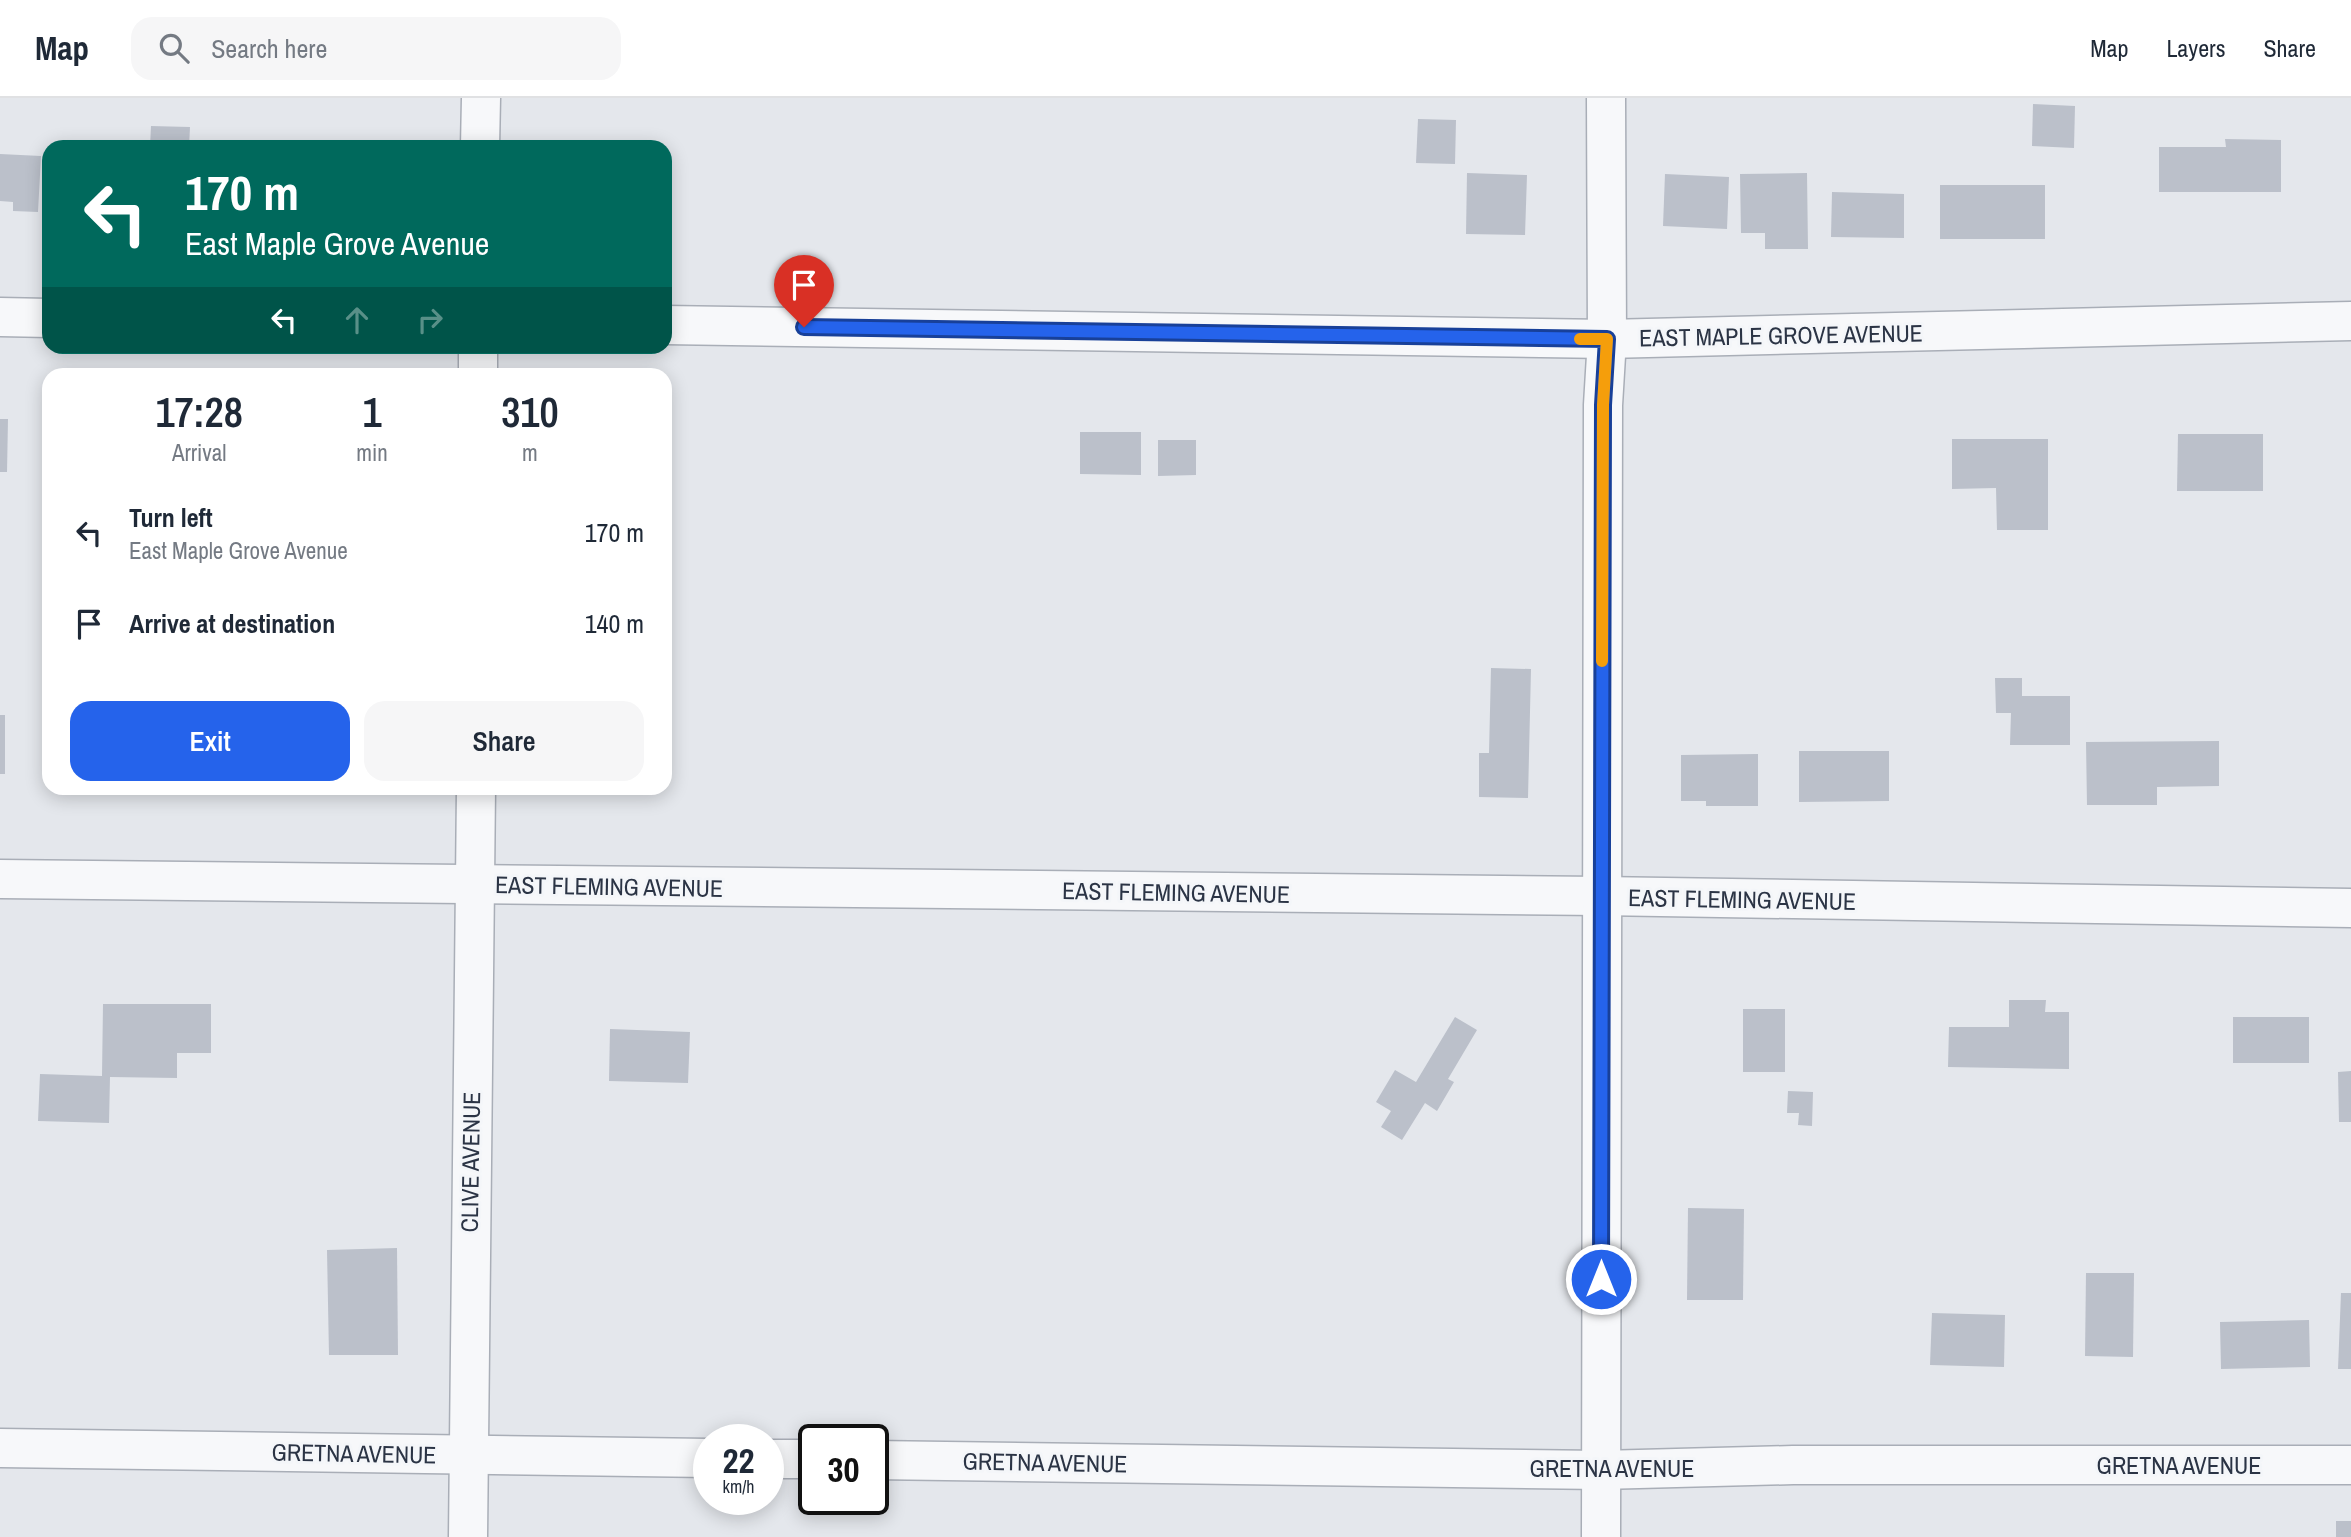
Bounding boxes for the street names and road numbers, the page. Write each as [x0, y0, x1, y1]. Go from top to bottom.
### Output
street label: EAST MAPLE GROVE AVENUE [1639, 317, 1923, 353]
street label: EAST FLEMING AVENUE [495, 868, 723, 904]
street label: EAST FLEMING AVENUE [1062, 874, 1290, 910]
street label: EAST FLEMING AVENUE [1628, 881, 1856, 917]
street label: CLIVE AVENUE [453, 1091, 487, 1233]
street label: GRETNA AVENUE [271, 1436, 437, 1470]
street label: GRETNA AVENUE [962, 1445, 1128, 1479]
street label: GRETNA AVENUE [2097, 1449, 2261, 1481]
street label: GRETNA AVENUE [1530, 1452, 1694, 1484]

